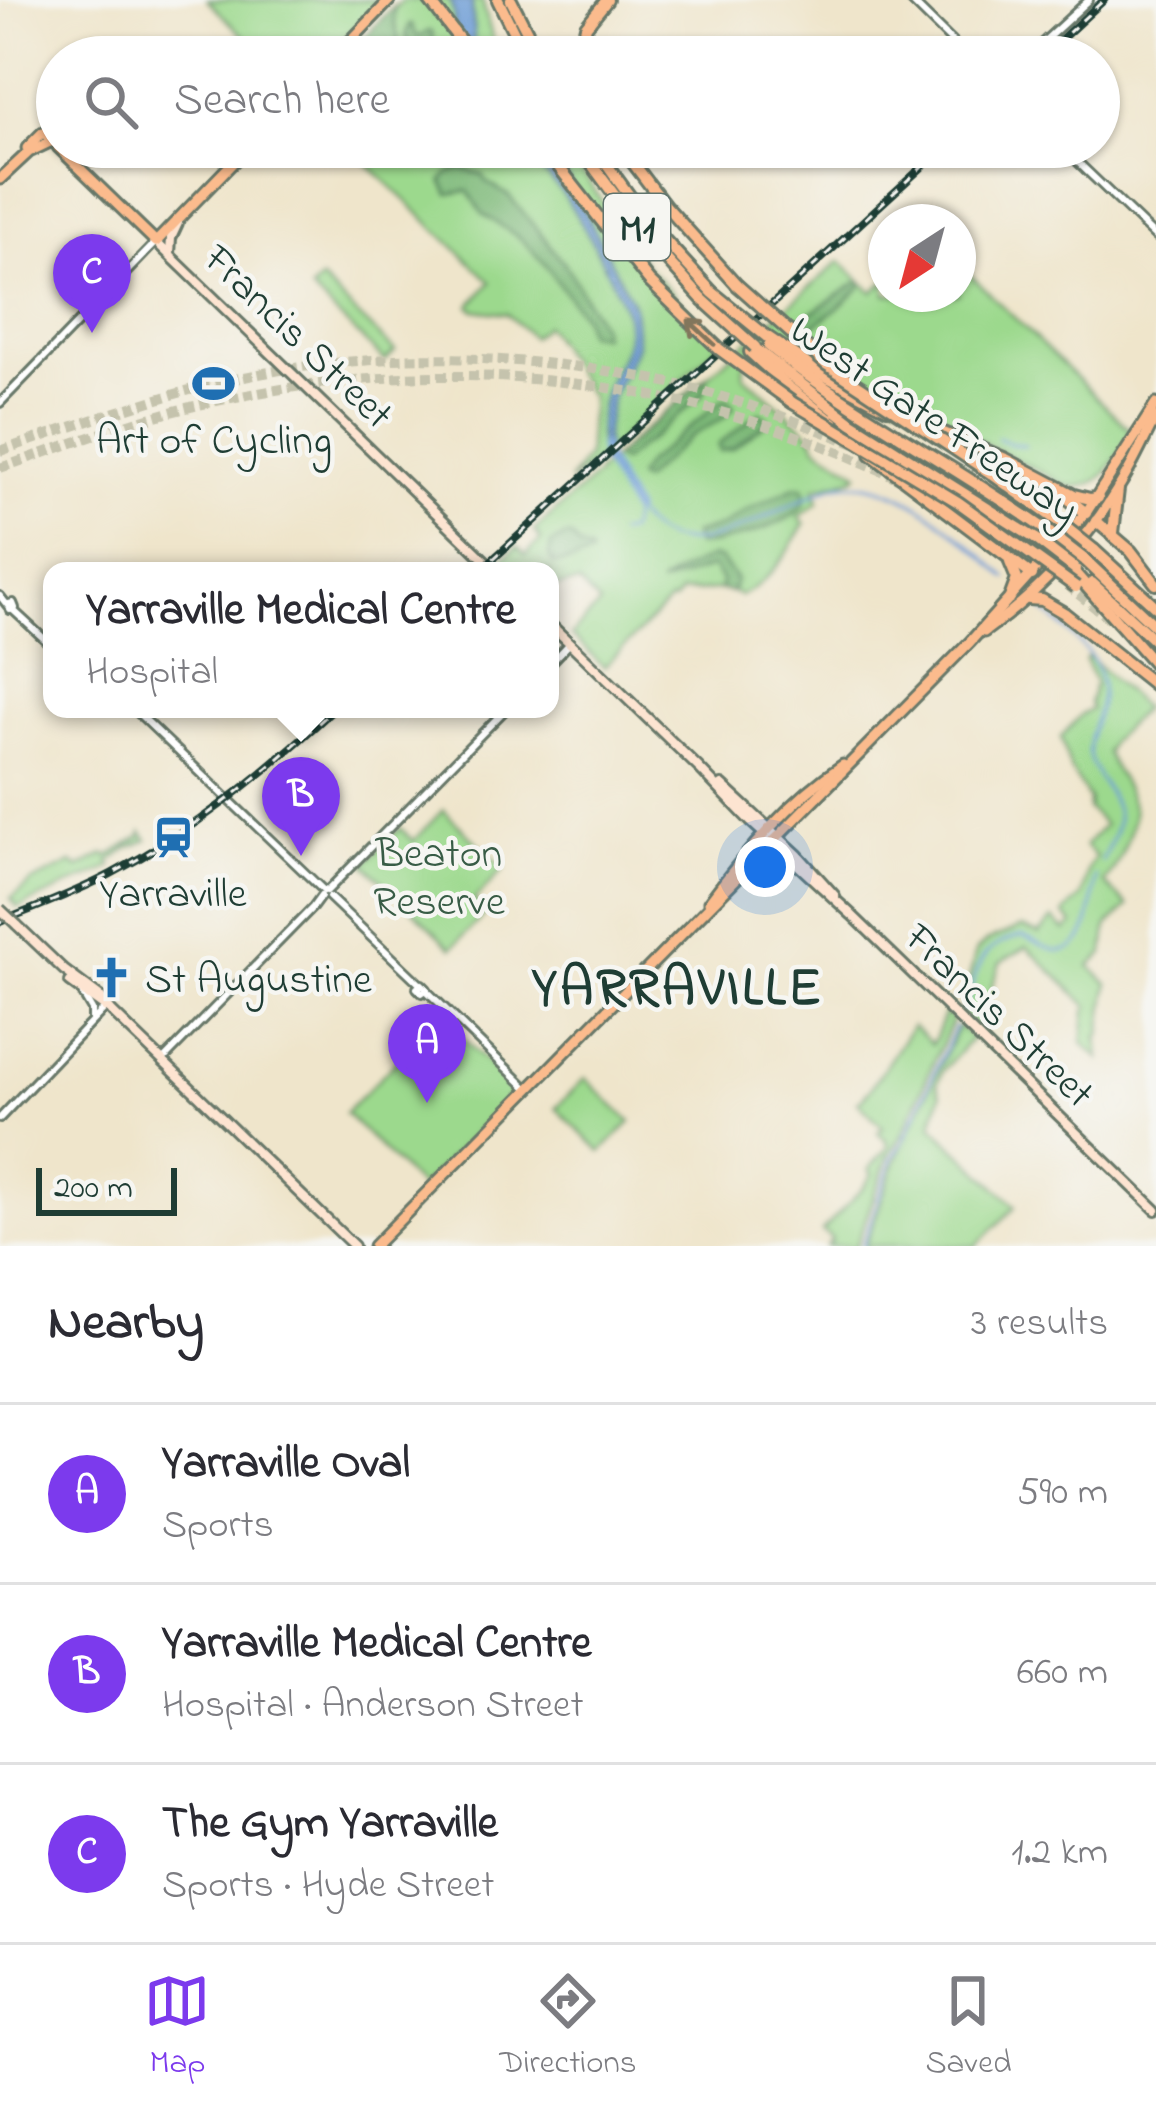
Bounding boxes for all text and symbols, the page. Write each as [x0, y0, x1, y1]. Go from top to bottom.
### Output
search box [36, 36, 1120, 168]
icon: search [78, 69, 144, 135]
text: Search here [174, 69, 390, 135]
road number: M1 [604, 194, 670, 260]
north arrow [868, 204, 976, 312]
street label: Francis Street [187, 231, 406, 445]
pin: C [53, 234, 131, 333]
street label: West Gate Freeway [776, 302, 1091, 541]
one-way arrow [686, 319, 716, 346]
sports icon: Art of Cycling [191, 361, 237, 407]
place label: Art of Cycling [96, 412, 332, 473]
popup [43, 562, 559, 718]
text: Yarraville Medical Centre [86, 579, 516, 645]
text: Hospital [86, 645, 218, 702]
pin: B [262, 757, 340, 856]
station icon: Yarraville [150, 814, 196, 860]
park label: Beaton Reserve [373, 825, 505, 934]
your location [735, 837, 795, 897]
place label: Yarraville [99, 865, 247, 926]
street label: Francis Street [888, 910, 1107, 1124]
place label: St Augustine [145, 951, 372, 1012]
district label: YARRAVILLE [531, 952, 824, 1030]
church icon: St Augustine [88, 954, 134, 1000]
pin: A [388, 1004, 466, 1103]
scale bar [36, 1162, 177, 1215]
text: 200 m [54, 1165, 133, 1213]
text: Nearby [48, 1287, 204, 1362]
text: 3 results [971, 1296, 1108, 1353]
text: Yarraville Oval [162, 1432, 410, 1498]
text: A [75, 1465, 99, 1522]
text: 590 m [1017, 1465, 1108, 1522]
text: Sports [162, 1498, 274, 1555]
text: Yarraville Medical Centre [162, 1612, 591, 1678]
text: B [74, 1645, 100, 1702]
text: 660 m [1017, 1645, 1108, 1702]
text: Hospital · Anderson Street [162, 1678, 584, 1735]
text: The Gym Yarraville [162, 1792, 498, 1858]
text: C [76, 1825, 98, 1882]
text: 1.2 km [1011, 1825, 1108, 1882]
text: Sports · Hyde Street [162, 1858, 494, 1915]
tab: Map [144, 1968, 210, 2088]
tab: Directions [499, 1968, 637, 2088]
tab: Saved [925, 1968, 1012, 2088]

